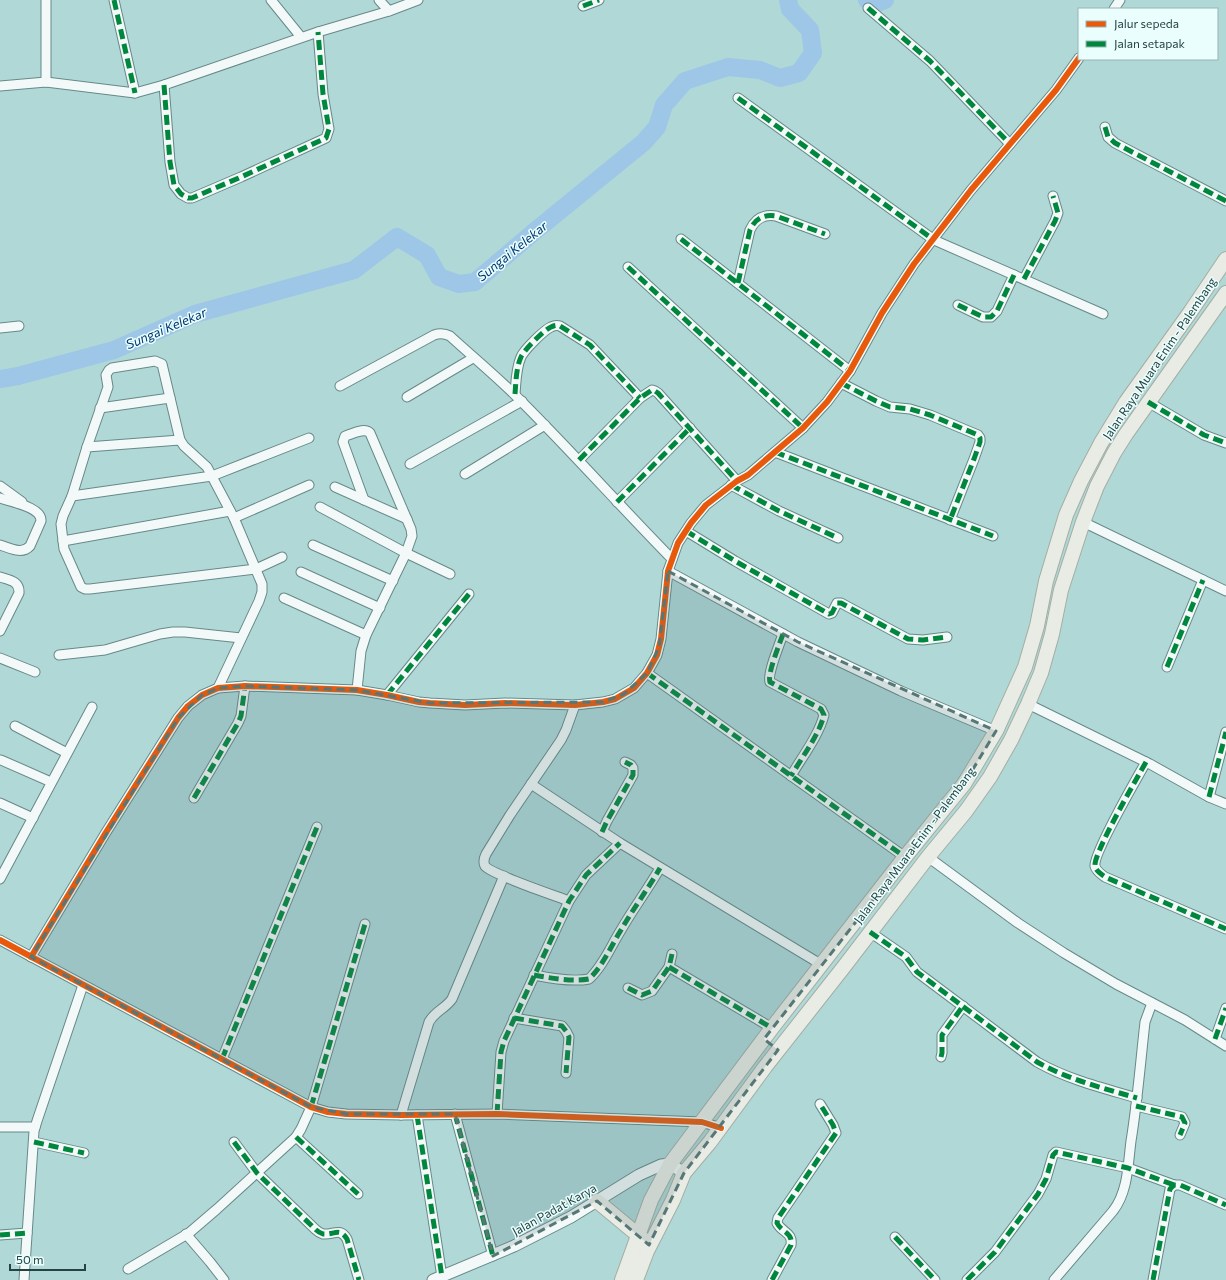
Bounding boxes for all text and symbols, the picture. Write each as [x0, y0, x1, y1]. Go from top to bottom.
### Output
legend [1078, 8, 1218, 60]
text: Jalur sepeda [1114, 16, 1179, 31]
text: Jalan setapak [1114, 36, 1186, 51]
water label: Sungai Kelekar [474, 217, 551, 284]
street label: Jalan Raya Muara Enim - Palembang [1099, 274, 1220, 442]
water label: Sungai Kelekar [123, 304, 209, 352]
street label: Jalan Raya Muara Enim - Palembang [851, 764, 979, 927]
street label: Jalan Padat Karya [509, 1180, 599, 1239]
scale bar [10, 1246, 85, 1272]
text: 50 m [16, 1252, 44, 1266]

